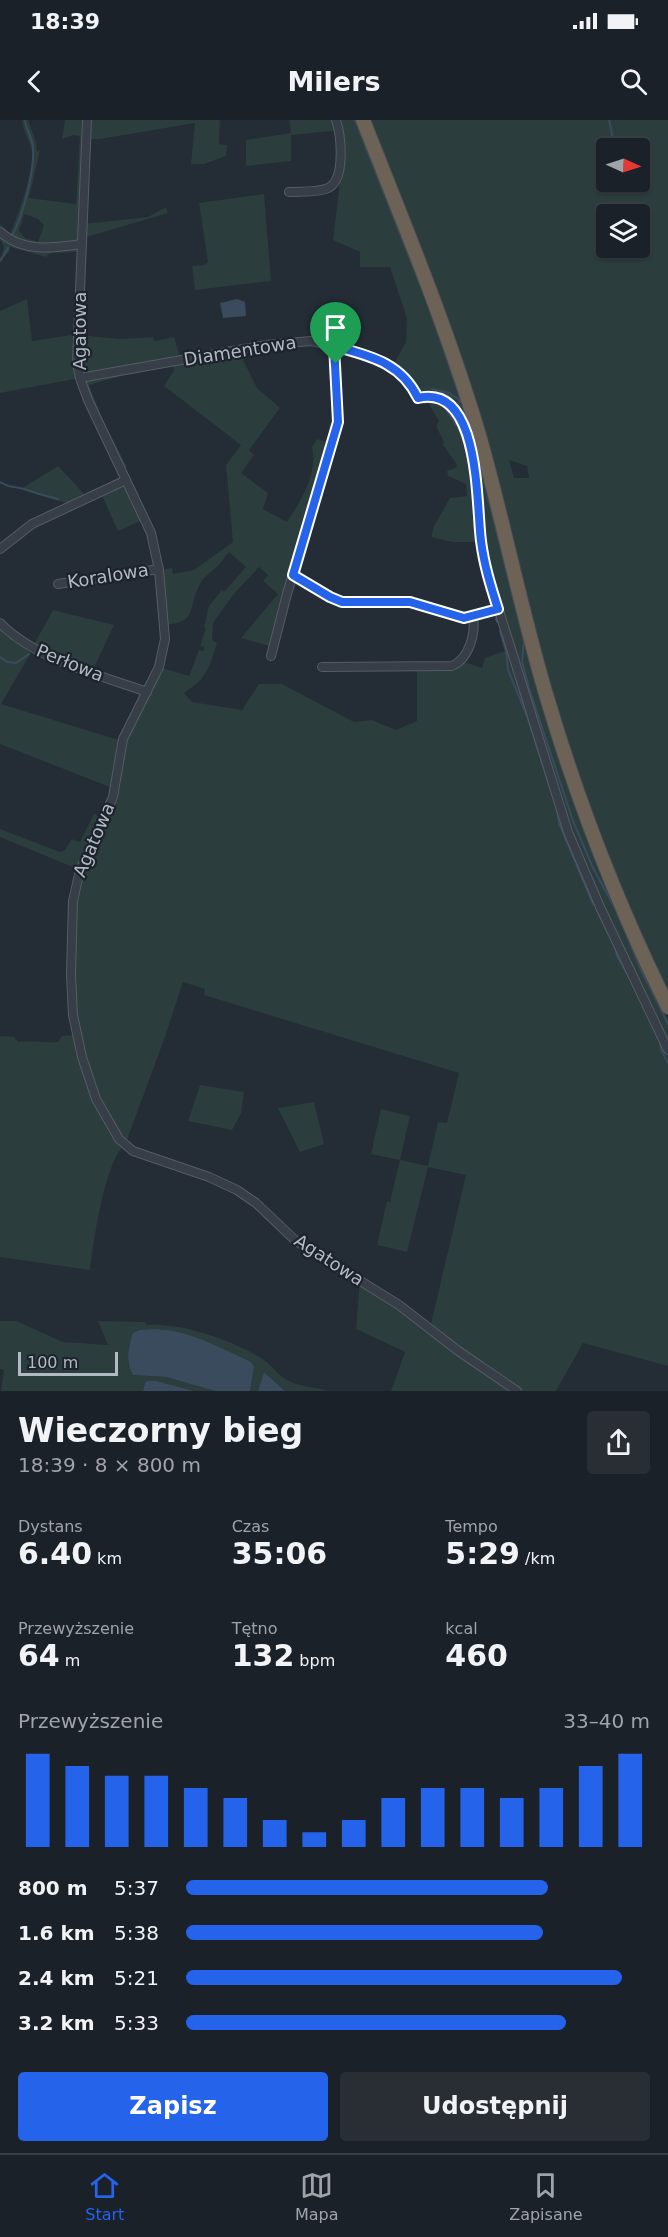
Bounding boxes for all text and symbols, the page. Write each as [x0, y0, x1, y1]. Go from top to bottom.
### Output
text: 18:39 [30, 9, 100, 34]
icon: back [18, 65, 51, 98]
icon: search [617, 65, 650, 98]
text: Milers [287, 66, 381, 97]
north arrow [596, 138, 650, 192]
map controls [596, 138, 650, 258]
button: layers [596, 204, 650, 258]
street label: Agatowa [69, 292, 90, 370]
pin [310, 302, 361, 364]
icon: arrive [319, 311, 352, 344]
street label: Diamentowa [182, 331, 298, 370]
street label: Koralowa [66, 559, 150, 592]
street label: Perłowa [34, 640, 107, 685]
street label: Agatowa [69, 800, 119, 880]
street label: Agatowa [291, 1229, 368, 1290]
scale bar [18, 1349, 118, 1376]
text: 100 m [27, 1353, 78, 1372]
text: Wieczorny bieg [18, 1411, 303, 1450]
button: share [587, 1411, 650, 1474]
text: 18:39 · 8 × 800 m [18, 1453, 201, 1477]
text: Dystans [18, 1517, 83, 1536]
text: Czas [232, 1517, 269, 1536]
text: Tempo [445, 1517, 498, 1536]
text: 6.40 [18, 1536, 92, 1571]
text: 35:06 [232, 1536, 327, 1571]
text: 5:29 [445, 1536, 520, 1571]
text: km [92, 1549, 122, 1568]
text: /km [520, 1549, 555, 1568]
text: Przewyższenie [18, 1619, 134, 1638]
text: Tętno [232, 1619, 277, 1638]
text: kcal [445, 1619, 478, 1638]
text: 64 [18, 1638, 60, 1673]
text: 132 [232, 1638, 294, 1673]
text: 460 [445, 1638, 508, 1673]
text: m [60, 1651, 80, 1670]
text: bpm [294, 1651, 335, 1670]
text: Przewyższenie [18, 1709, 163, 1733]
text: 33–40 m [563, 1709, 650, 1733]
text: 800 m [18, 1876, 88, 1900]
text: 5:37 [114, 1876, 159, 1900]
text: 1.6 km [18, 1921, 95, 1945]
text: 5:38 [114, 1921, 159, 1945]
text: 2.4 km [18, 1966, 95, 1990]
text: 5:21 [114, 1966, 159, 1990]
text: 3.2 km [18, 2011, 95, 2035]
text: 5:33 [114, 2011, 159, 2035]
button: Zapisz [18, 2072, 328, 2141]
button: Udostępnij [340, 2072, 650, 2141]
tab: Start [85, 2169, 124, 2224]
tab: Mapa [295, 2169, 339, 2224]
tab: Zapisane [509, 2169, 583, 2224]

